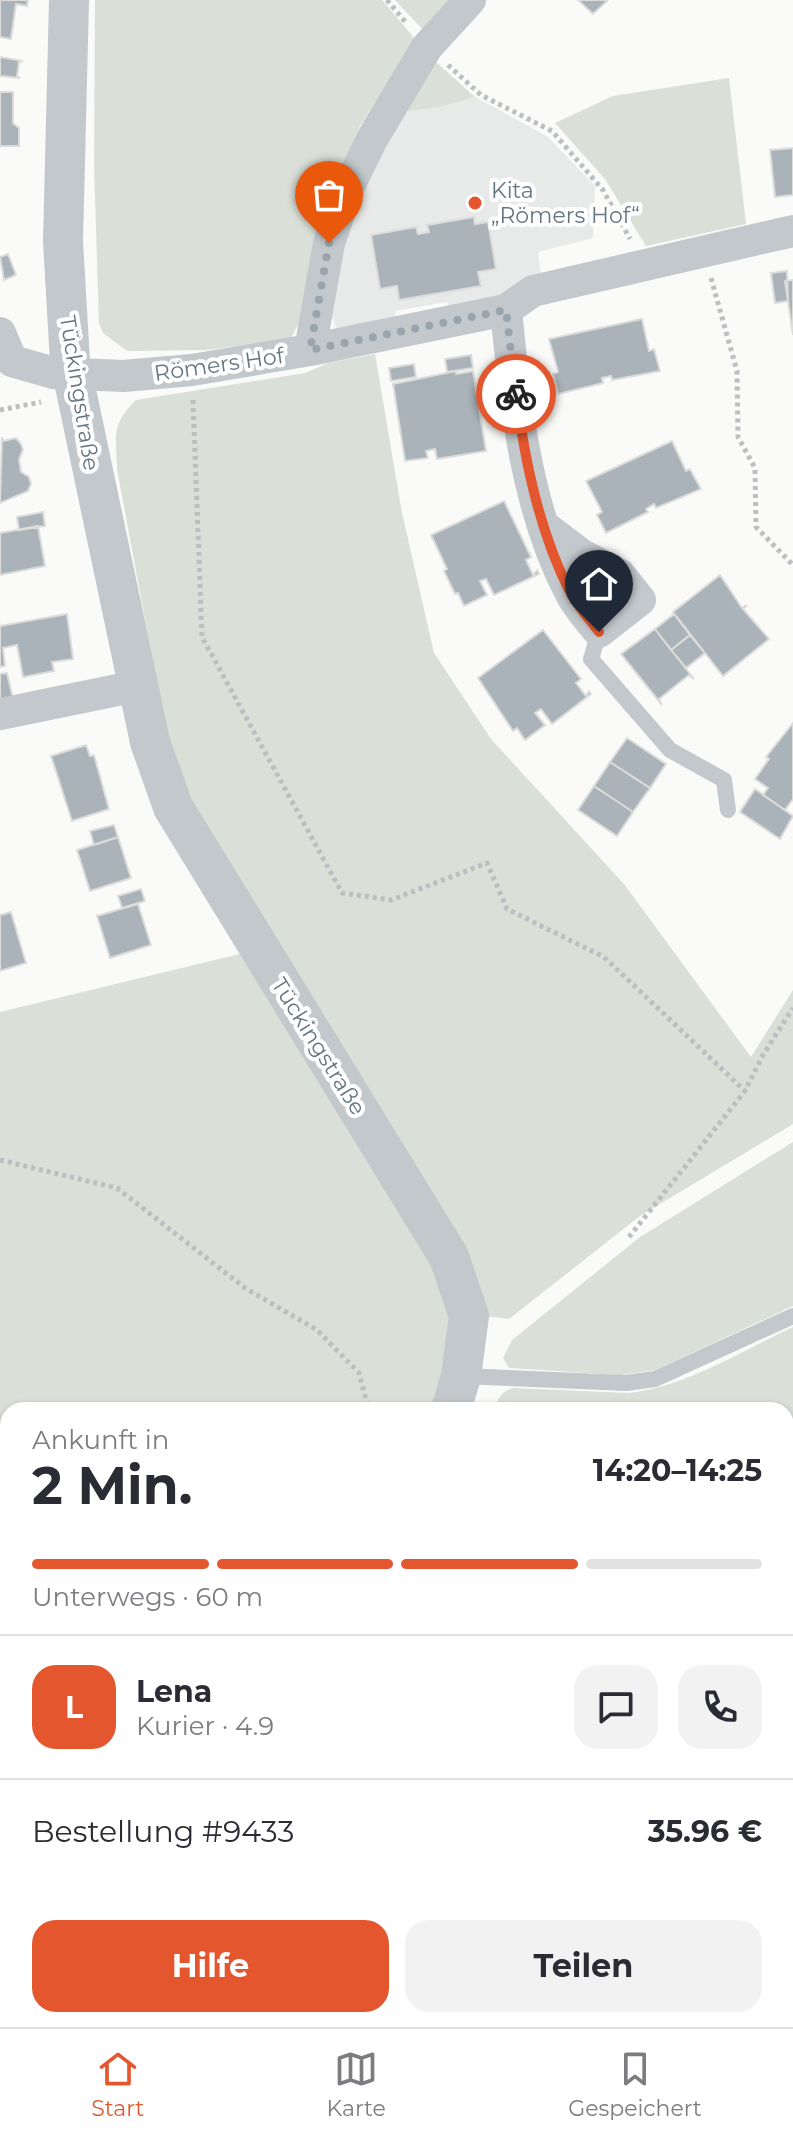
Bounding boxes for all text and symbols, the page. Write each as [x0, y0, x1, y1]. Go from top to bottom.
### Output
pin [295, 161, 363, 243]
icon: bag [307, 173, 351, 217]
place label: Kita „Römers Hof“ [491, 177, 640, 229]
marker: Kita „Römers Hof“ [466, 194, 484, 212]
street label: Tückingstraße [54, 313, 105, 473]
street label: Römers Hof [152, 342, 287, 387]
courier [476, 354, 556, 434]
icon: bike [494, 372, 538, 416]
pin [565, 550, 633, 632]
icon: home [577, 562, 621, 606]
street label: Tückingstraße [266, 973, 372, 1120]
text: Ankunft in [32, 1424, 169, 1456]
text: 14:20–14:25 [593, 1452, 762, 1489]
text: 2 Min. [32, 1454, 192, 1517]
text: Unterwegs · 60 m [32, 1581, 263, 1613]
button: chat [574, 1665, 658, 1749]
button: phone [678, 1665, 762, 1749]
text: Lena [136, 1673, 212, 1710]
text: L [65, 1689, 83, 1726]
text: Kurier · 4.9 [136, 1710, 274, 1742]
text: Bestellung #9433 [32, 1813, 294, 1850]
text: 35.96 € [648, 1813, 762, 1850]
button: Hilfe [32, 1920, 389, 2012]
button: Teilen [405, 1920, 762, 2012]
tab: Start [91, 2047, 144, 2122]
tab: Karte [327, 2047, 386, 2122]
tab: Gespeichert [568, 2047, 702, 2122]

